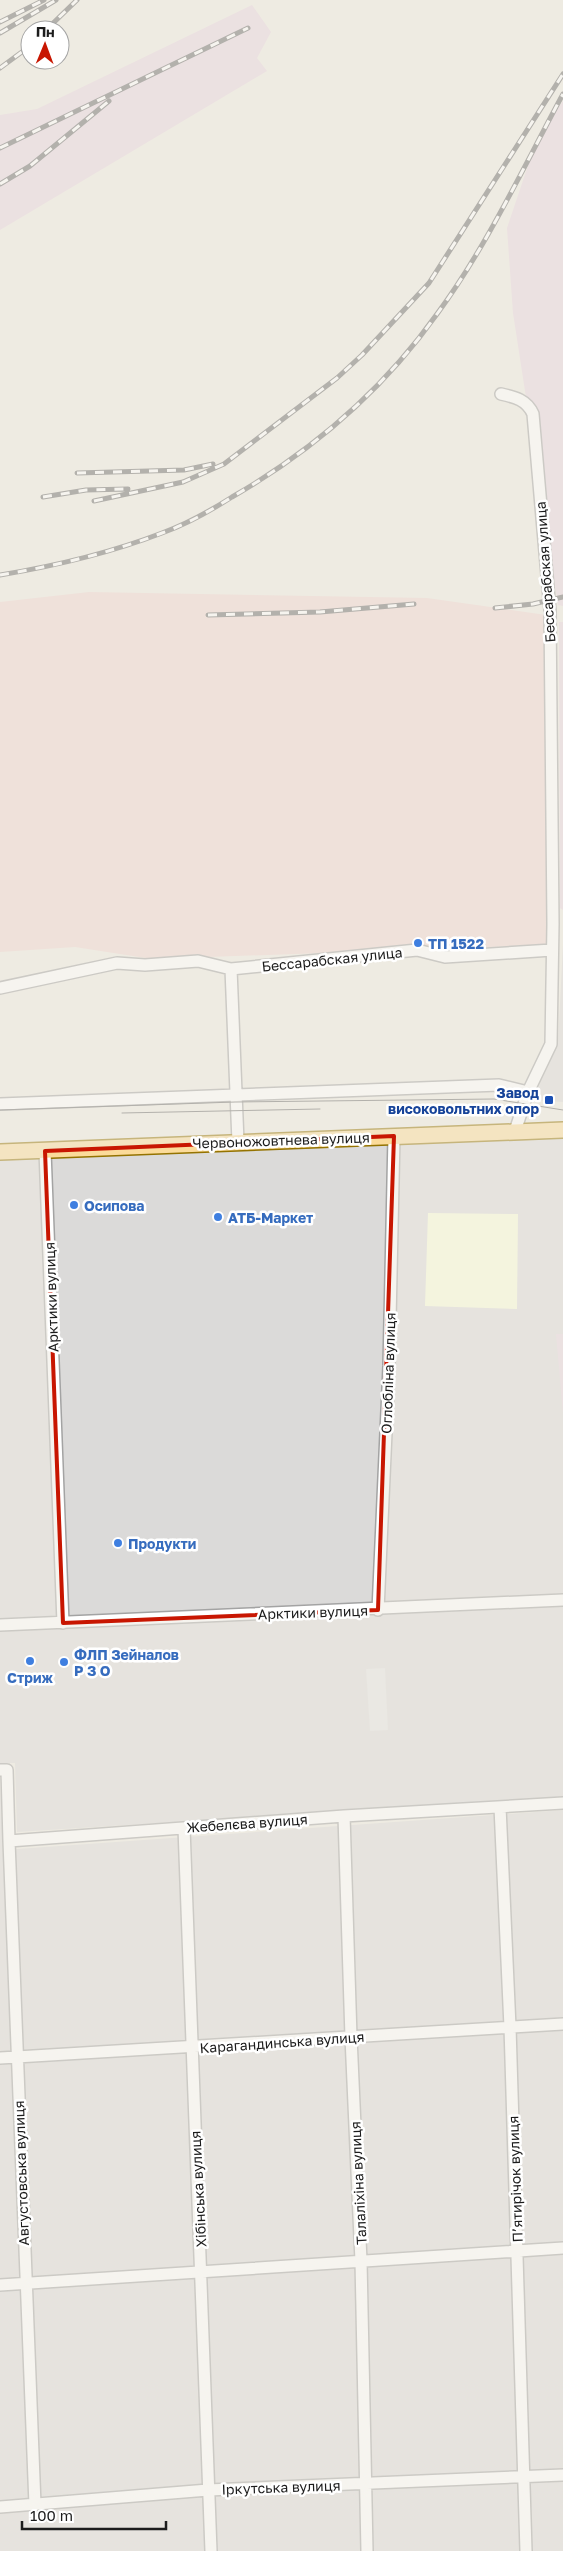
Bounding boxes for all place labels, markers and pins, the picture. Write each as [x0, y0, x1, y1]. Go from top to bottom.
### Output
place label: ТП 1522 [428, 935, 484, 952]
marker: ТП 1522 [412, 937, 424, 949]
place label: Завод високовольтних опор [388, 1084, 539, 1117]
marker: Завод високовольтних опор [543, 1094, 555, 1106]
place label: Осипова [84, 1197, 144, 1214]
marker: Осипова [68, 1199, 80, 1211]
place label: АТБ-Маркет [228, 1209, 313, 1226]
marker: АТБ-Маркет [212, 1211, 224, 1223]
place label: Продукти [128, 1535, 196, 1552]
marker: Продукти [112, 1537, 124, 1549]
place label: ФЛП Зейналов Р З О [74, 1646, 179, 1679]
marker: Стриж [24, 1655, 36, 1667]
marker: ФЛП Зейналов Р З О [58, 1656, 70, 1668]
place label: Стриж [7, 1669, 53, 1686]

